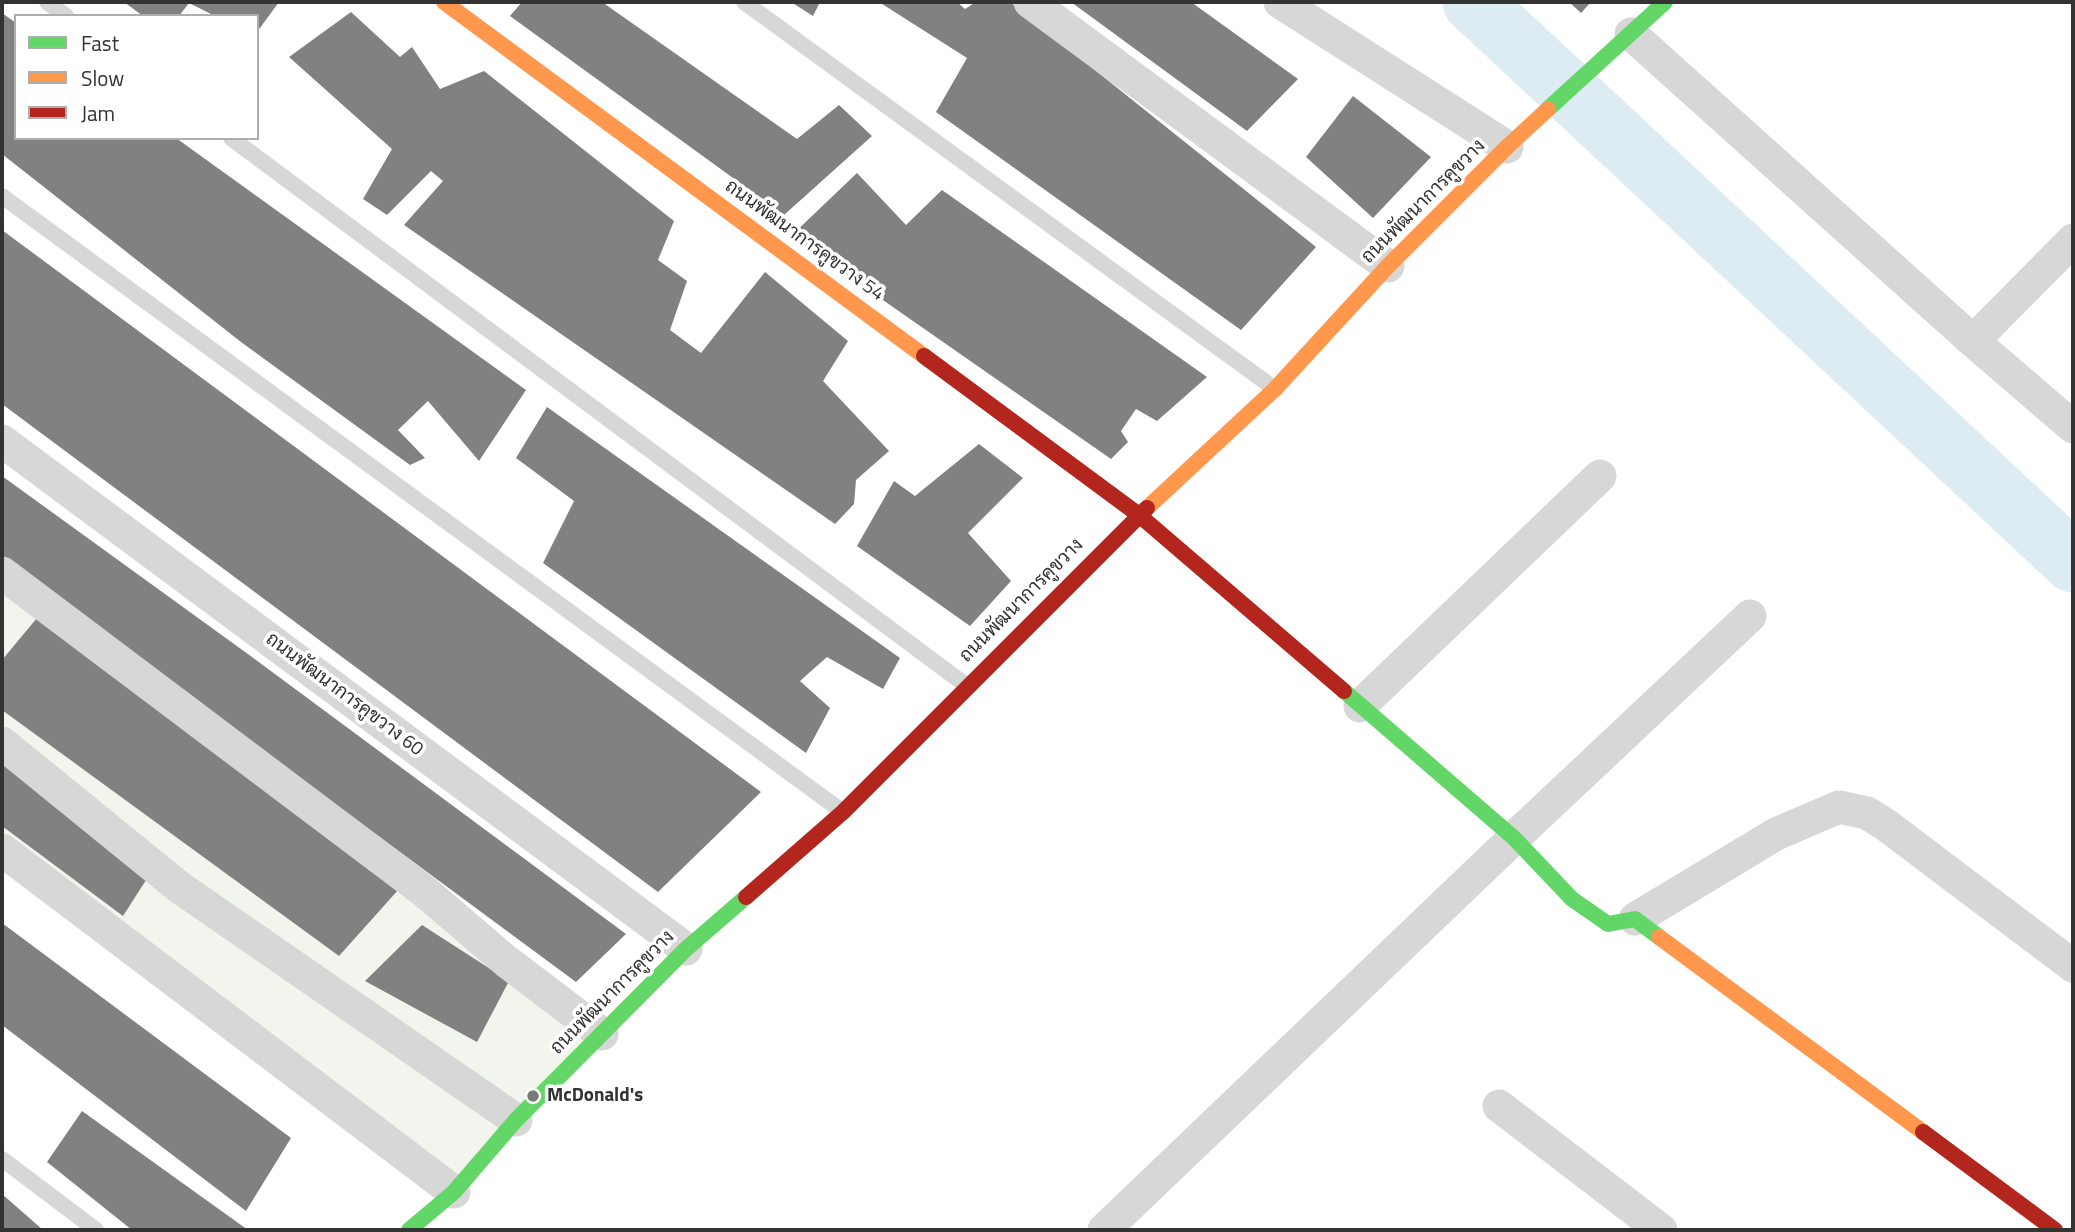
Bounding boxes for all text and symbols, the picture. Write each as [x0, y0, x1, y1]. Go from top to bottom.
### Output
legend [14, 14, 259, 140]
text: Fast [81, 27, 119, 59]
text: Slow [81, 62, 124, 94]
text: Jam [81, 97, 115, 129]
street label: ถนนพัฒนาการคูขวาง [1357, 135, 1491, 269]
street label: ถนนพัฒนาการคูขวาง 54 [720, 176, 888, 306]
street label: ถนนพัฒนาการคูขวาง [955, 534, 1089, 668]
street label: ถนนพัฒนาการคูขวาง 60 [261, 628, 427, 762]
street label: ถนนพัฒนาการคูขวาง [546, 926, 680, 1060]
place label: McDonald's [547, 1085, 643, 1107]
marker: McDonald's [525, 1088, 541, 1104]

